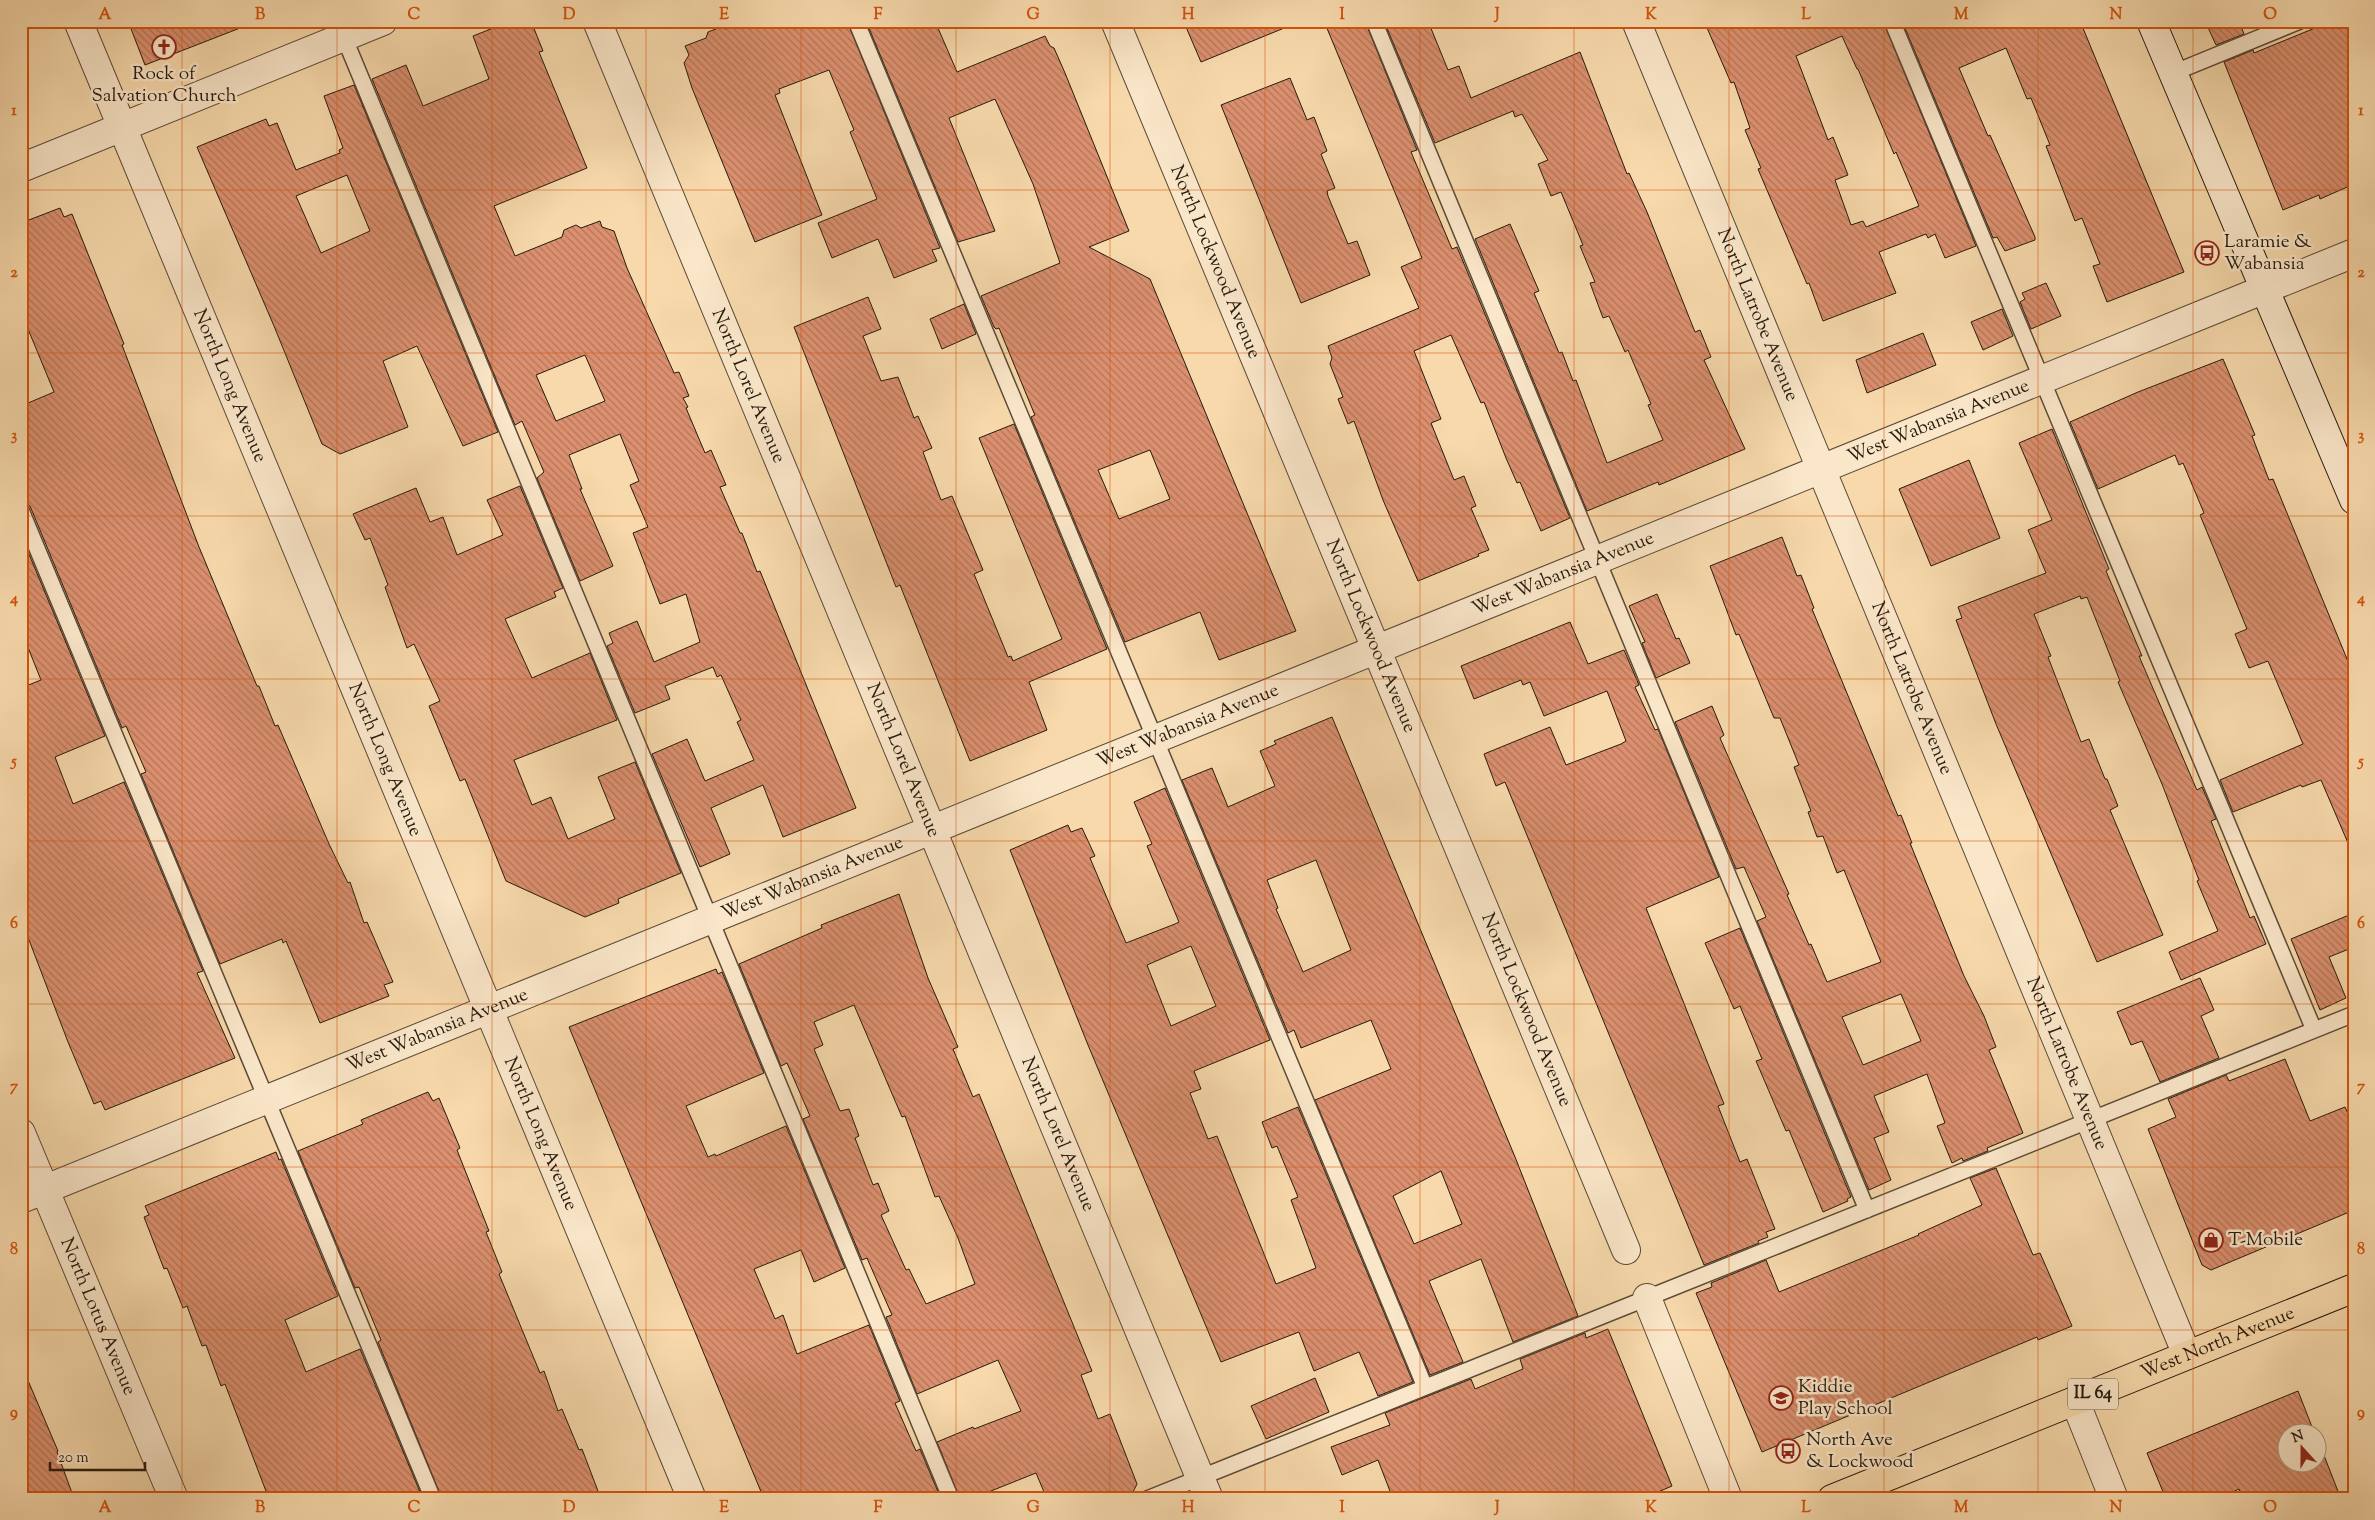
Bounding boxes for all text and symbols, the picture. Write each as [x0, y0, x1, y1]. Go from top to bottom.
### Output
text: A [99, 4, 112, 27]
text: B [255, 4, 265, 27]
text: C [408, 4, 421, 27]
text: D [563, 4, 576, 27]
text: E [719, 4, 729, 27]
text: F [874, 4, 883, 27]
text: G [1026, 4, 1040, 27]
text: H [1182, 4, 1195, 27]
text: I [1339, 4, 1345, 27]
text: J [1493, 4, 1500, 27]
text: K [1645, 4, 1657, 27]
text: L [1801, 4, 1811, 27]
text: M [1954, 4, 1969, 27]
text: N [2110, 4, 2123, 27]
text: O [2263, 4, 2277, 27]
church icon: Rock of Salvation Church [151, 34, 177, 60]
place label: Rock of Salvation Church [91, 61, 237, 110]
text: 1 [11, 100, 17, 123]
text: 1 [2358, 100, 2364, 123]
street label: North Lockwood Avenue [1163, 161, 1268, 363]
street label: North Latrobe Avenue [1710, 224, 1805, 406]
place label: Laramie & Wabansia [2224, 229, 2312, 278]
bus stop icon: Laramie & Wabansia [2194, 240, 2220, 266]
text: 2 [10, 262, 18, 285]
text: 2 [2357, 262, 2365, 285]
street label: North Long Avenue [186, 305, 274, 467]
street label: North Lorel Avenue [704, 305, 792, 467]
street label: West Wabansia Avenue [1843, 372, 2034, 471]
text: 3 [11, 425, 18, 448]
text: 3 [2358, 425, 2365, 448]
street label: West Wabansia Avenue [1468, 525, 1658, 623]
street label: North Lockwood Avenue [1318, 535, 1423, 737]
text: 4 [9, 588, 18, 611]
text: 4 [2356, 588, 2365, 611]
street label: North Latrobe Avenue [1864, 598, 1959, 779]
street label: West Wabansia Avenue [1093, 677, 1283, 775]
street label: North Long Avenue [341, 679, 429, 841]
street label: North Lorel Avenue [859, 679, 947, 842]
text: 5 [9, 751, 17, 774]
text: 5 [2356, 751, 2364, 774]
street label: West Wabansia Avenue [717, 829, 908, 927]
street label: North Lockwood Avenue [1474, 909, 1579, 1111]
text: 6 [10, 913, 18, 936]
text: 6 [2357, 913, 2365, 936]
street label: North Latrobe Avenue [2019, 973, 2114, 1154]
street label: West Wabansia Avenue [342, 981, 532, 1079]
street label: North Long Avenue [496, 1053, 584, 1215]
street label: North Lorel Avenue [1014, 1053, 1102, 1216]
text: 7 [10, 1076, 19, 1099]
text: 7 [2357, 1076, 2366, 1099]
shop icon: T-Mobile [2198, 1227, 2224, 1253]
place label: T-Mobile [2228, 1227, 2303, 1254]
street label: North Lotus Avenue [53, 1234, 143, 1400]
text: 8 [10, 1239, 18, 1262]
text: 8 [2357, 1239, 2365, 1262]
street label: West North Avenue [2137, 1300, 2299, 1386]
place label: Kiddie Play School [1798, 1374, 1893, 1423]
road number: IL 64 [2068, 1378, 2118, 1410]
school or university icon: Kiddie Play School [1768, 1385, 1794, 1411]
text: 9 [10, 1402, 18, 1425]
text: 9 [2357, 1402, 2365, 1425]
north arrow [2278, 1422, 2328, 1472]
text: N [2289, 1426, 2307, 1449]
place label: North Ave & Lockwood [1806, 1427, 1914, 1476]
bus stop icon: North Ave & Lockwood [1775, 1438, 1801, 1464]
scale bar [50, 1440, 145, 1472]
text: 20 m [58, 1448, 89, 1469]
text: A [99, 1497, 112, 1520]
text: B [255, 1497, 265, 1520]
text: C [408, 1497, 421, 1520]
text: D [563, 1497, 576, 1520]
text: E [719, 1497, 729, 1520]
text: F [874, 1497, 883, 1520]
text: G [1026, 1497, 1040, 1520]
text: H [1182, 1497, 1195, 1520]
text: I [1339, 1497, 1345, 1520]
text: J [1493, 1497, 1500, 1520]
text: K [1645, 1497, 1657, 1520]
text: L [1801, 1497, 1811, 1520]
text: M [1954, 1497, 1969, 1520]
text: N [2110, 1497, 2123, 1520]
text: O [2263, 1497, 2277, 1520]

